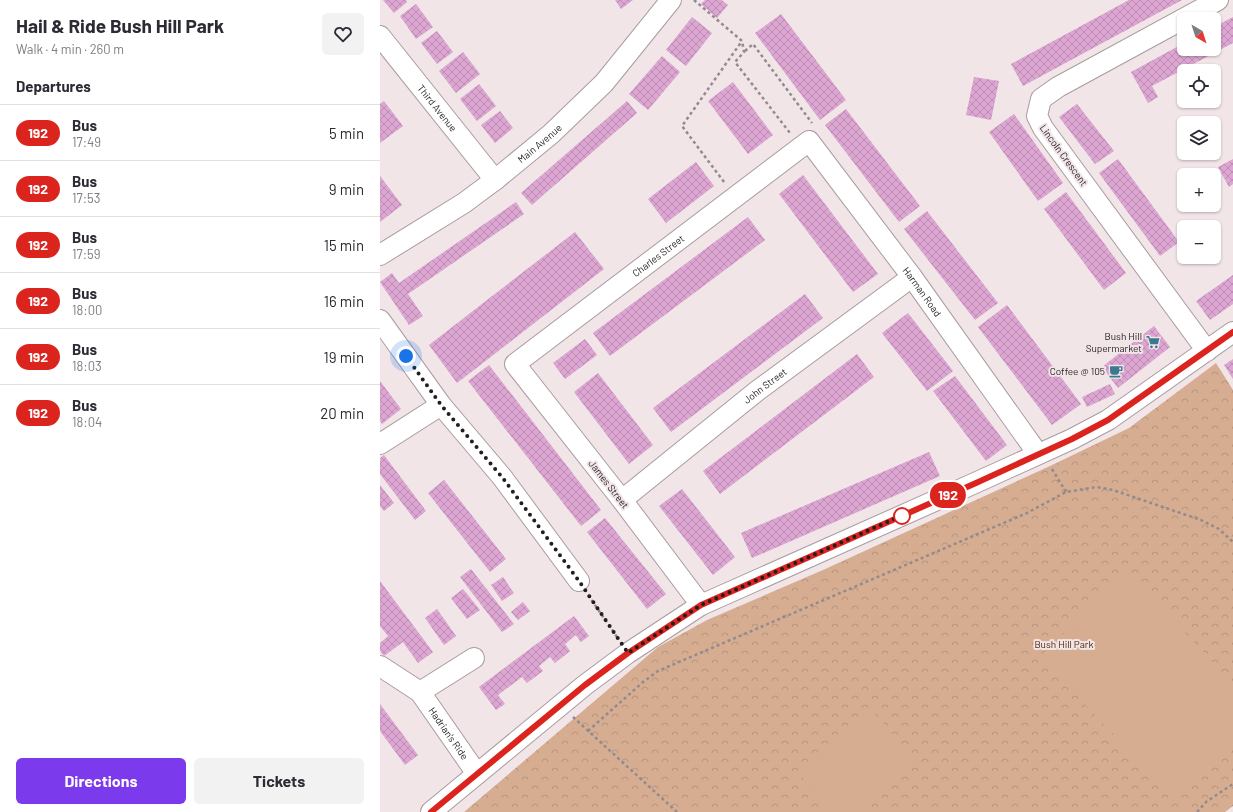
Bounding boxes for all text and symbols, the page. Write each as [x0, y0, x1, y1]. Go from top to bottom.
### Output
north arrow [1177, 12, 1221, 56]
map controls [1177, 12, 1221, 264]
button: heart [322, 13, 364, 55]
text: Hail & Ride Bush Hill Park [16, 14, 224, 37]
text: Walk · 4 min · 260 m [16, 41, 124, 57]
button: locate [1177, 64, 1221, 108]
text: Departures [16, 77, 91, 95]
street label: Third Avenue [415, 82, 460, 134]
text: Bus [72, 116, 97, 134]
button: layers [1177, 116, 1221, 160]
street label: Main Avenue [515, 121, 564, 165]
street label: Lincoln Crescent [1038, 122, 1091, 188]
text: 192 [28, 124, 48, 141]
text: 5 min [329, 124, 364, 142]
text: 17:49 [72, 134, 101, 150]
button: + [1177, 168, 1221, 212]
text: Bus [72, 172, 97, 190]
text: 192 [28, 180, 48, 197]
text: 9 min [329, 180, 364, 198]
text: 17:53 [72, 190, 100, 206]
button: − [1177, 220, 1221, 264]
text: Bus [72, 228, 97, 246]
street label: Charles Street [630, 232, 687, 279]
text: 192 [28, 236, 48, 253]
text: 15 min [324, 236, 364, 254]
text: 17:59 [72, 246, 101, 262]
street label: Harman Road [900, 264, 944, 319]
text: Bus [72, 284, 97, 302]
text: 192 [28, 292, 48, 309]
text: 16 min [324, 292, 364, 310]
text: 18:00 [72, 302, 102, 318]
place label: Bush Hill Supermarket [1086, 330, 1142, 354]
supermarket icon: Bush Hill Supermarket [1145, 334, 1161, 350]
text: Bus [72, 340, 97, 358]
your location [396, 346, 416, 366]
text: 192 [28, 348, 48, 365]
text: 19 min [324, 348, 364, 366]
text: 18:03 [72, 358, 102, 374]
cafe icon: Coffee @ 105 [1108, 363, 1124, 379]
street label: John Street [741, 365, 789, 406]
place label: Coffee @ 105 [1050, 365, 1105, 377]
text: Bus [72, 396, 97, 414]
text: 192 [28, 404, 48, 421]
text: 20 min [320, 404, 364, 422]
text: 18:04 [72, 414, 102, 430]
street label: James Street [586, 457, 632, 511]
line badge: 192 [925, 482, 971, 508]
text: 192 [938, 486, 958, 503]
unlabelled marker [893, 507, 911, 525]
park label: Bush Hill Park [1034, 638, 1094, 650]
street label: Hadrian's Ride [426, 705, 471, 762]
button: Directions [16, 758, 186, 804]
button: Tickets [194, 758, 364, 804]

